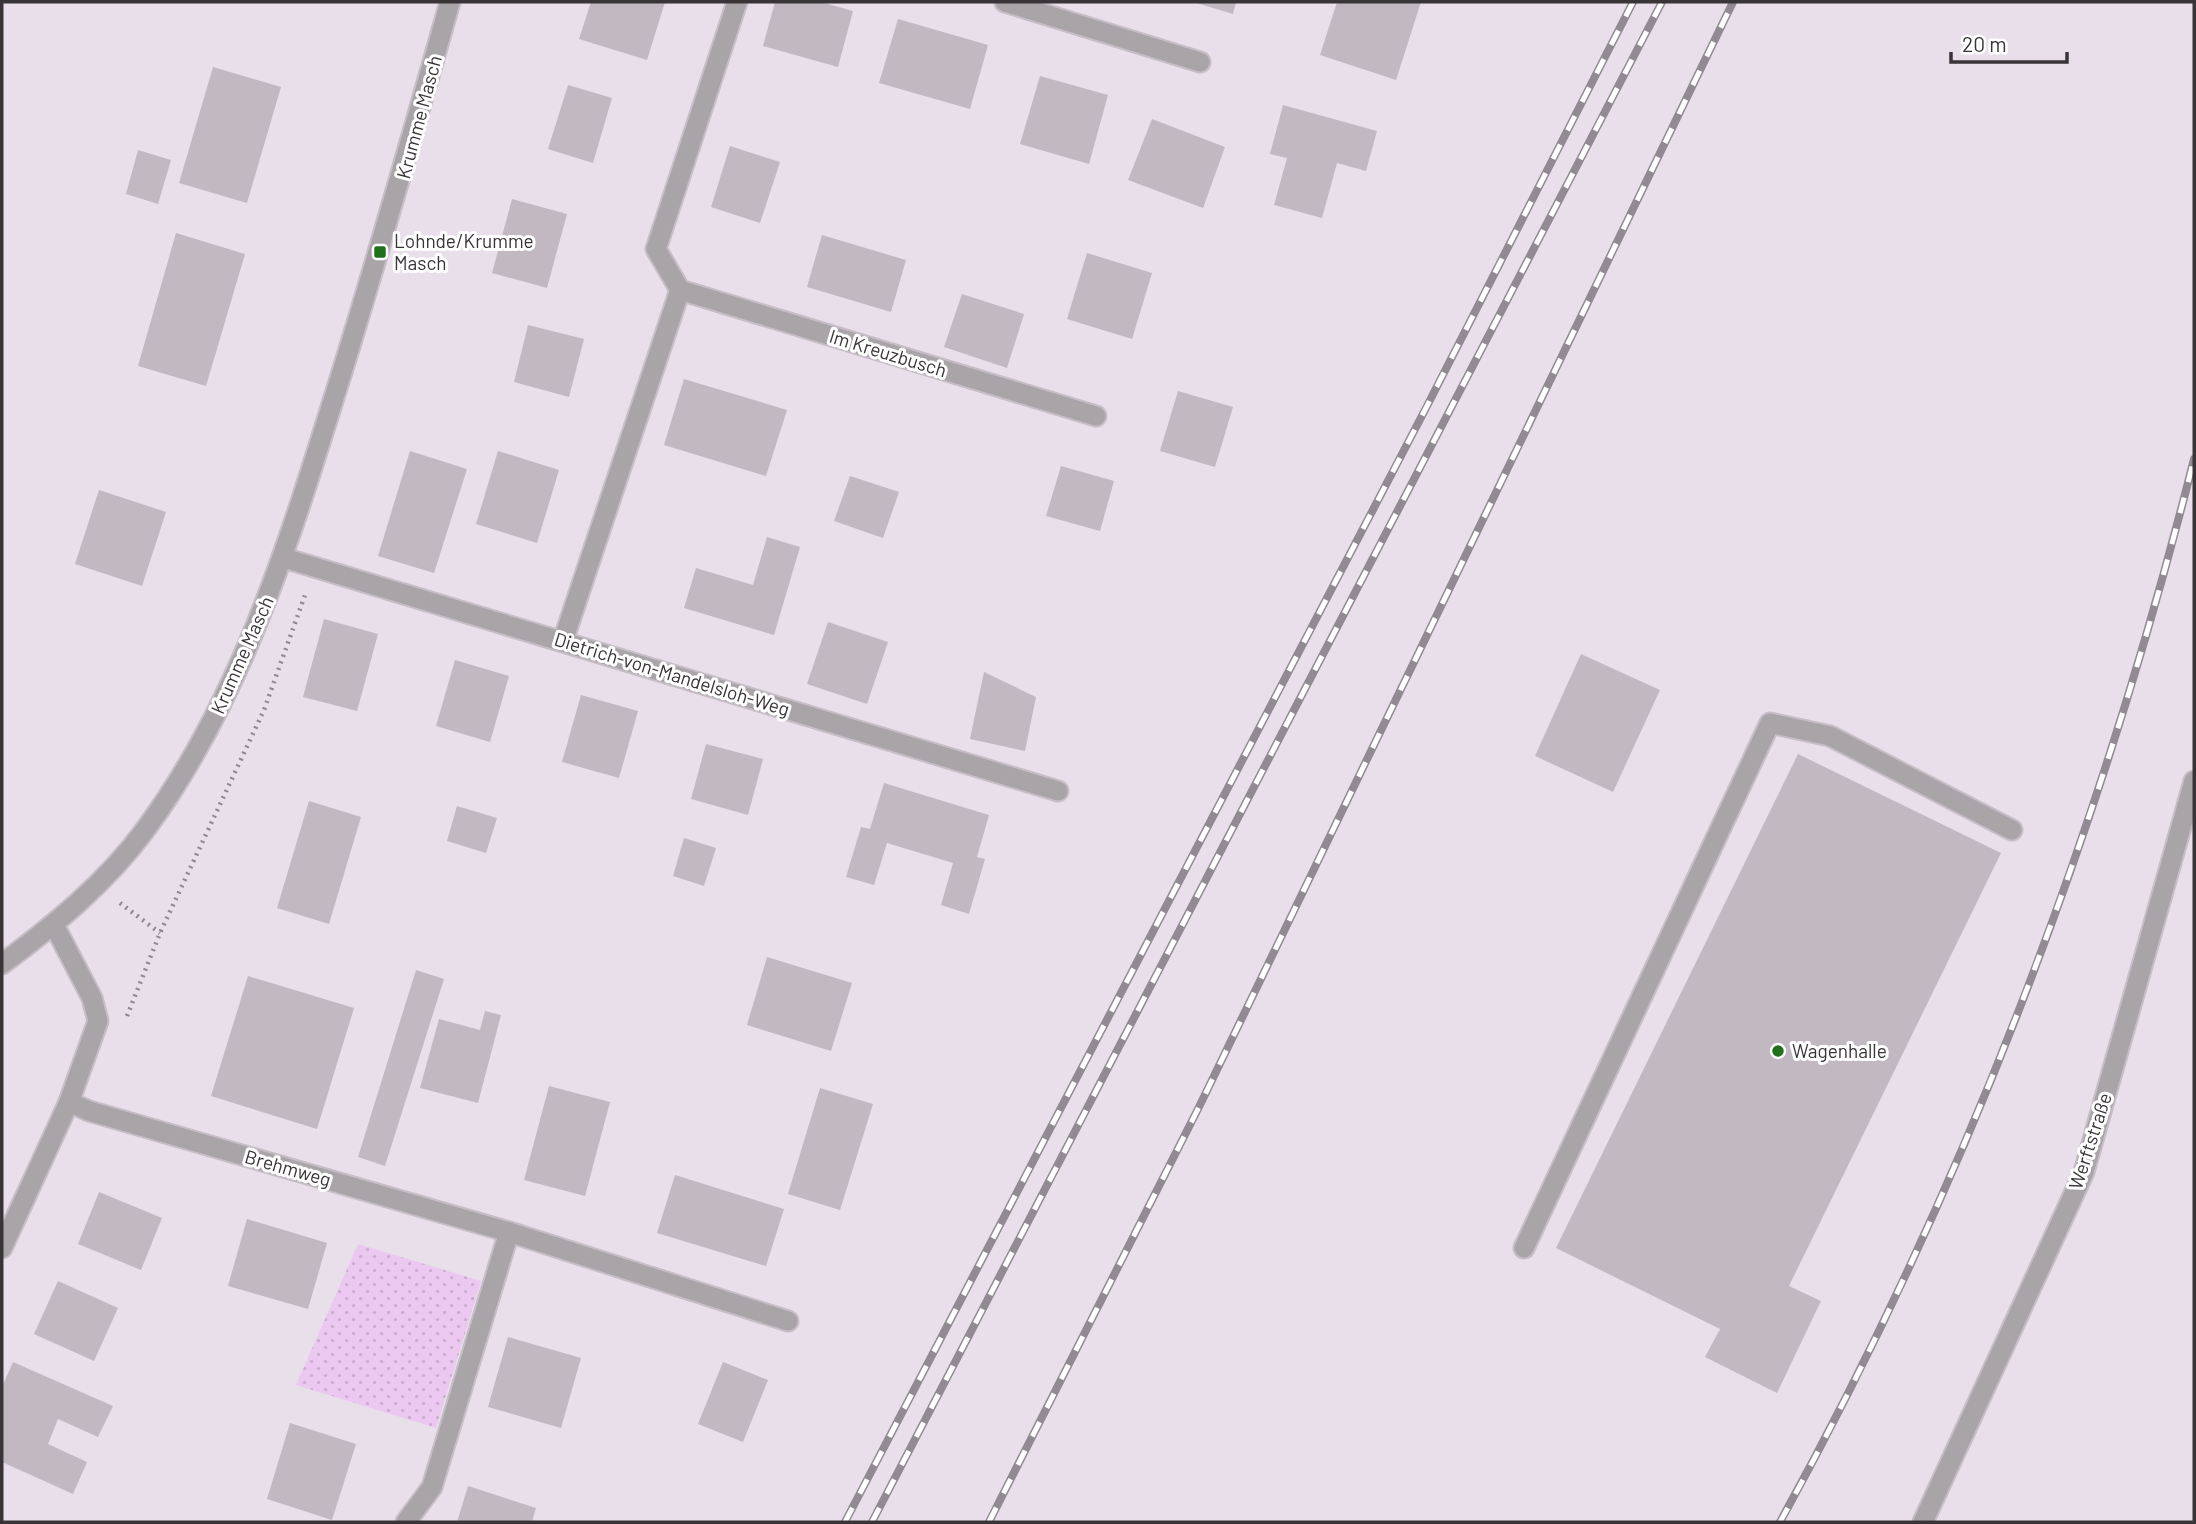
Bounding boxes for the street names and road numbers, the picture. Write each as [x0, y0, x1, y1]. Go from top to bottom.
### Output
street label: Krumme Masch [391, 53, 446, 181]
street label: Im Kreuzbusch [827, 324, 950, 381]
street label: Krumme Masch [205, 592, 278, 717]
street label: Dietrich-von-Mandelsloh-Weg [552, 627, 793, 720]
street label: Werftstraße [2063, 1090, 2116, 1192]
street label: Brehmweg [243, 1144, 334, 1191]

